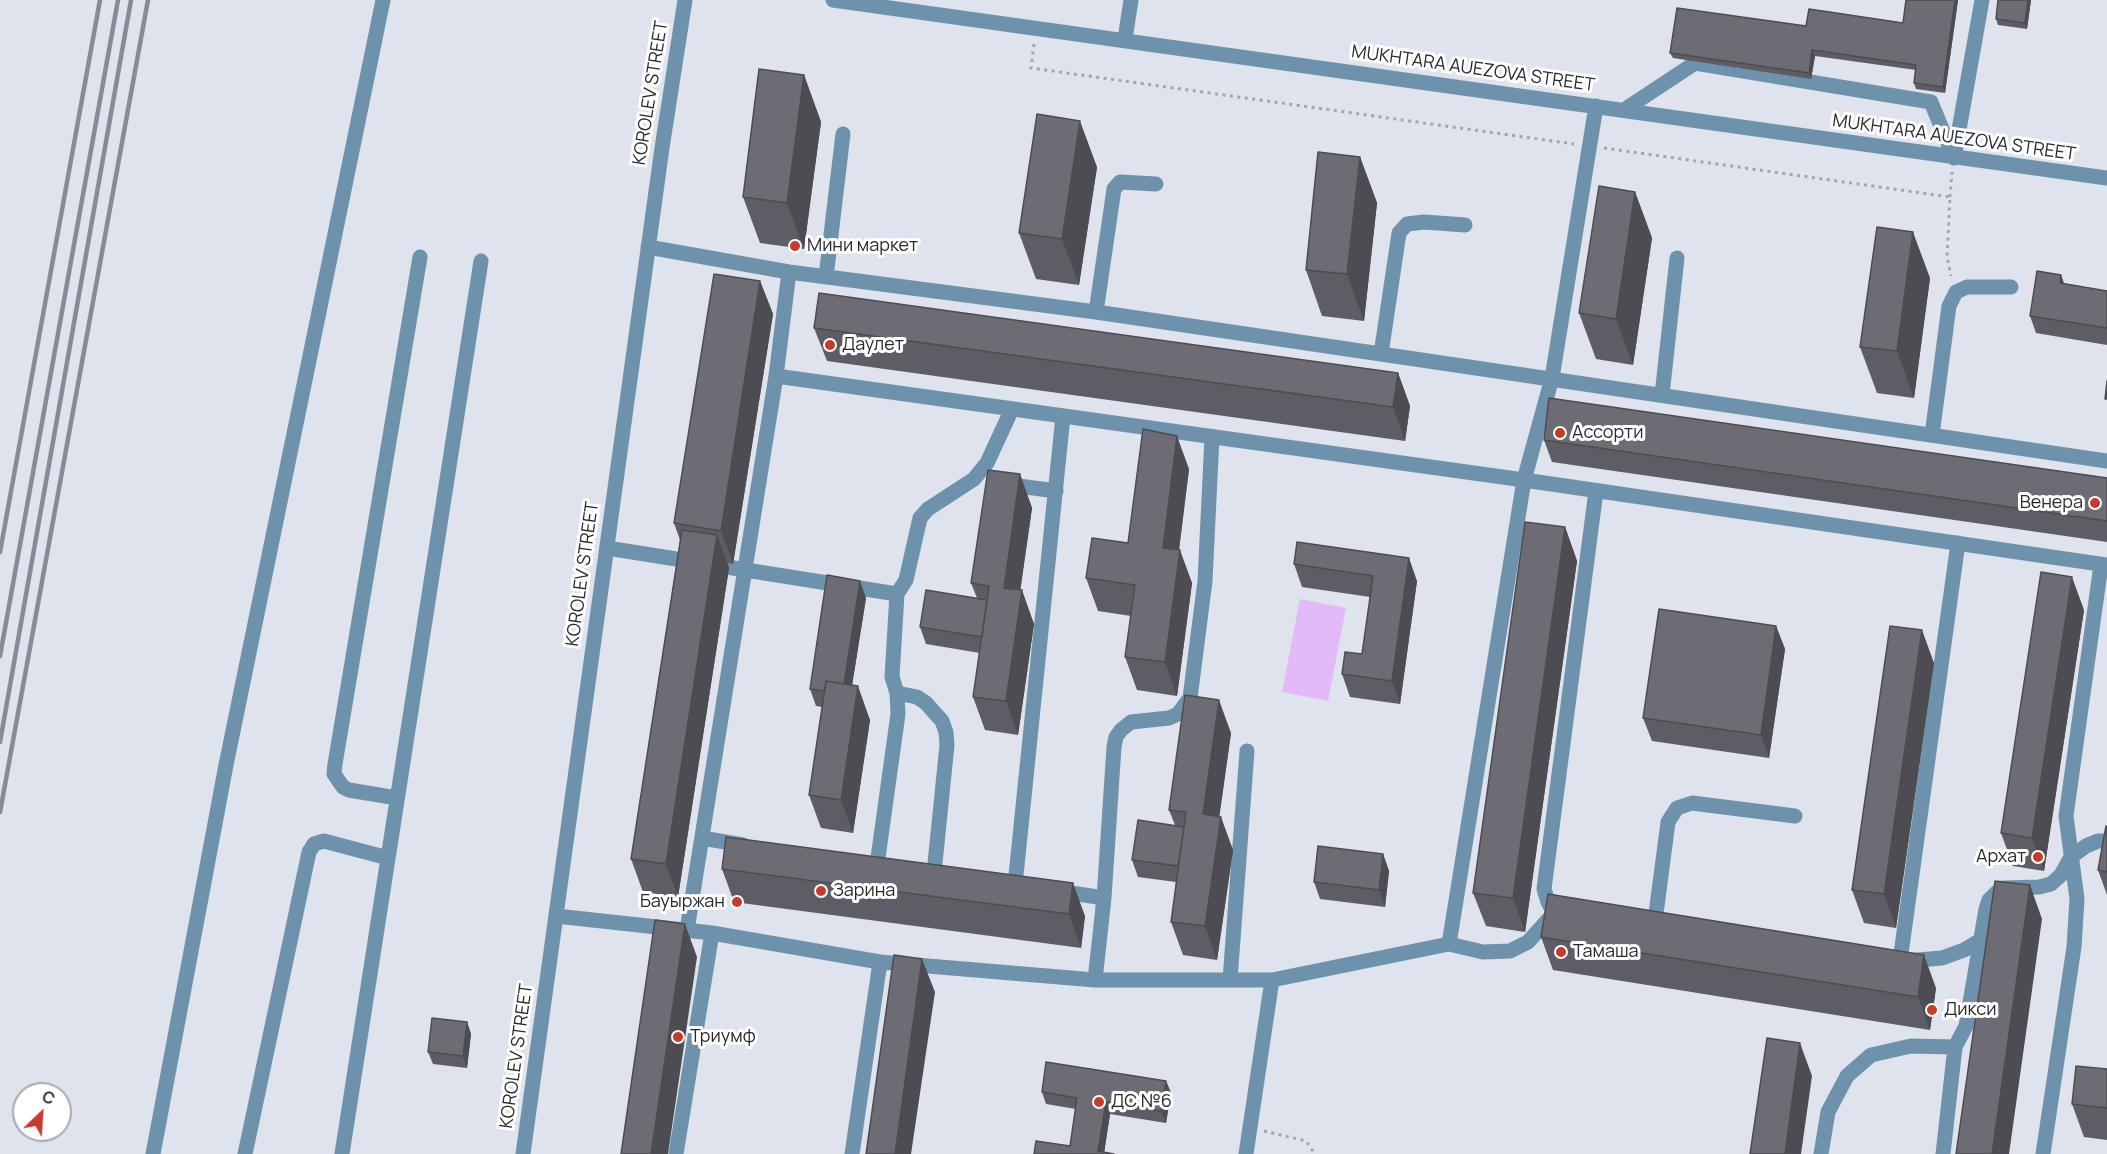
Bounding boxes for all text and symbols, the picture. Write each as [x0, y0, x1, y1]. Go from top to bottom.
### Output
street label: KOROLEV STREET [629, 19, 673, 167]
street label: MUKHTARA AUEZOVA STREET [1350, 41, 1596, 97]
street label: MUKHTARA AUEZOVA STREET [1831, 110, 2077, 166]
place label: Мини маркет [807, 235, 918, 257]
marker: Мини маркет [788, 239, 802, 253]
place label: Даулет [842, 334, 904, 356]
marker: Даулет [823, 338, 837, 352]
place label: Ассорти [1572, 422, 1643, 444]
marker: Ассорти [1553, 426, 1567, 440]
place label: Венера [2020, 492, 2083, 514]
marker: Венера [2088, 496, 2102, 510]
street label: KOROLEV STREET [562, 500, 604, 648]
place label: Архат [1976, 846, 2026, 868]
marker: Архат [2031, 850, 2045, 864]
place label: Зарина [833, 880, 895, 902]
marker: Зарина [814, 884, 828, 898]
place label: Бауыржан [640, 891, 725, 913]
marker: Бауыржан [730, 895, 744, 909]
place label: Тамаша [1573, 941, 1639, 963]
marker: Тамаша [1554, 945, 1568, 959]
street label: KOROLEV STREET [496, 982, 538, 1130]
place label: Дикси [1944, 999, 1996, 1021]
marker: Дикси [1925, 1003, 1939, 1017]
place label: Триумф [690, 1026, 756, 1048]
marker: Триумф [671, 1030, 685, 1044]
north arrow [12, 1082, 72, 1142]
text: С [39, 1085, 59, 1110]
place label: ДС №6 [1111, 1091, 1172, 1113]
marker: ДС №6 [1092, 1095, 1106, 1109]

